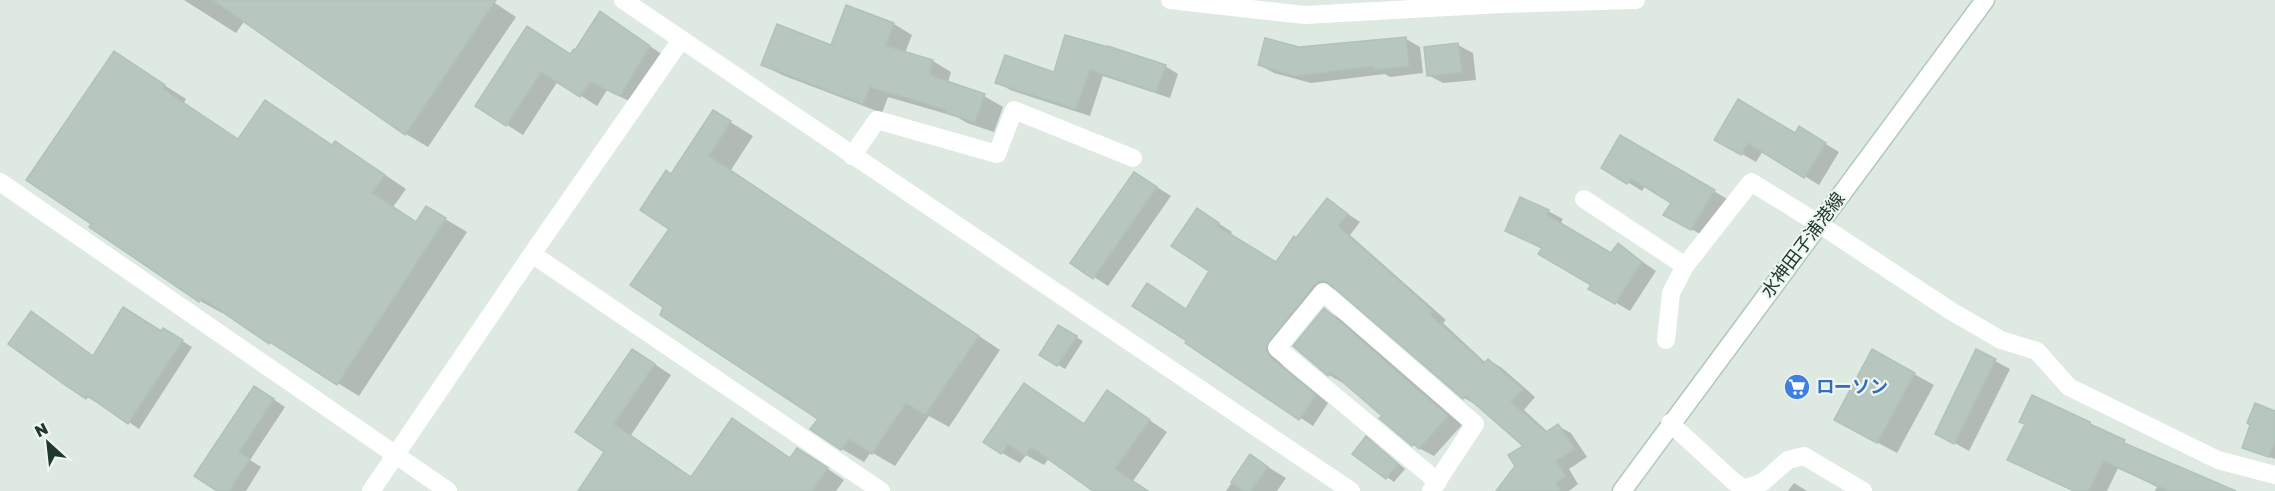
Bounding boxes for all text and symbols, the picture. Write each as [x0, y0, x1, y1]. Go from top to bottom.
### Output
street label: 水神田子浦港線 [1756, 187, 1849, 301]
supermarket icon: ローソン [1782, 372, 1812, 402]
place label: ローソン [1816, 375, 1888, 397]
north arrow [18, 413, 78, 473]
text: N [31, 418, 51, 441]

